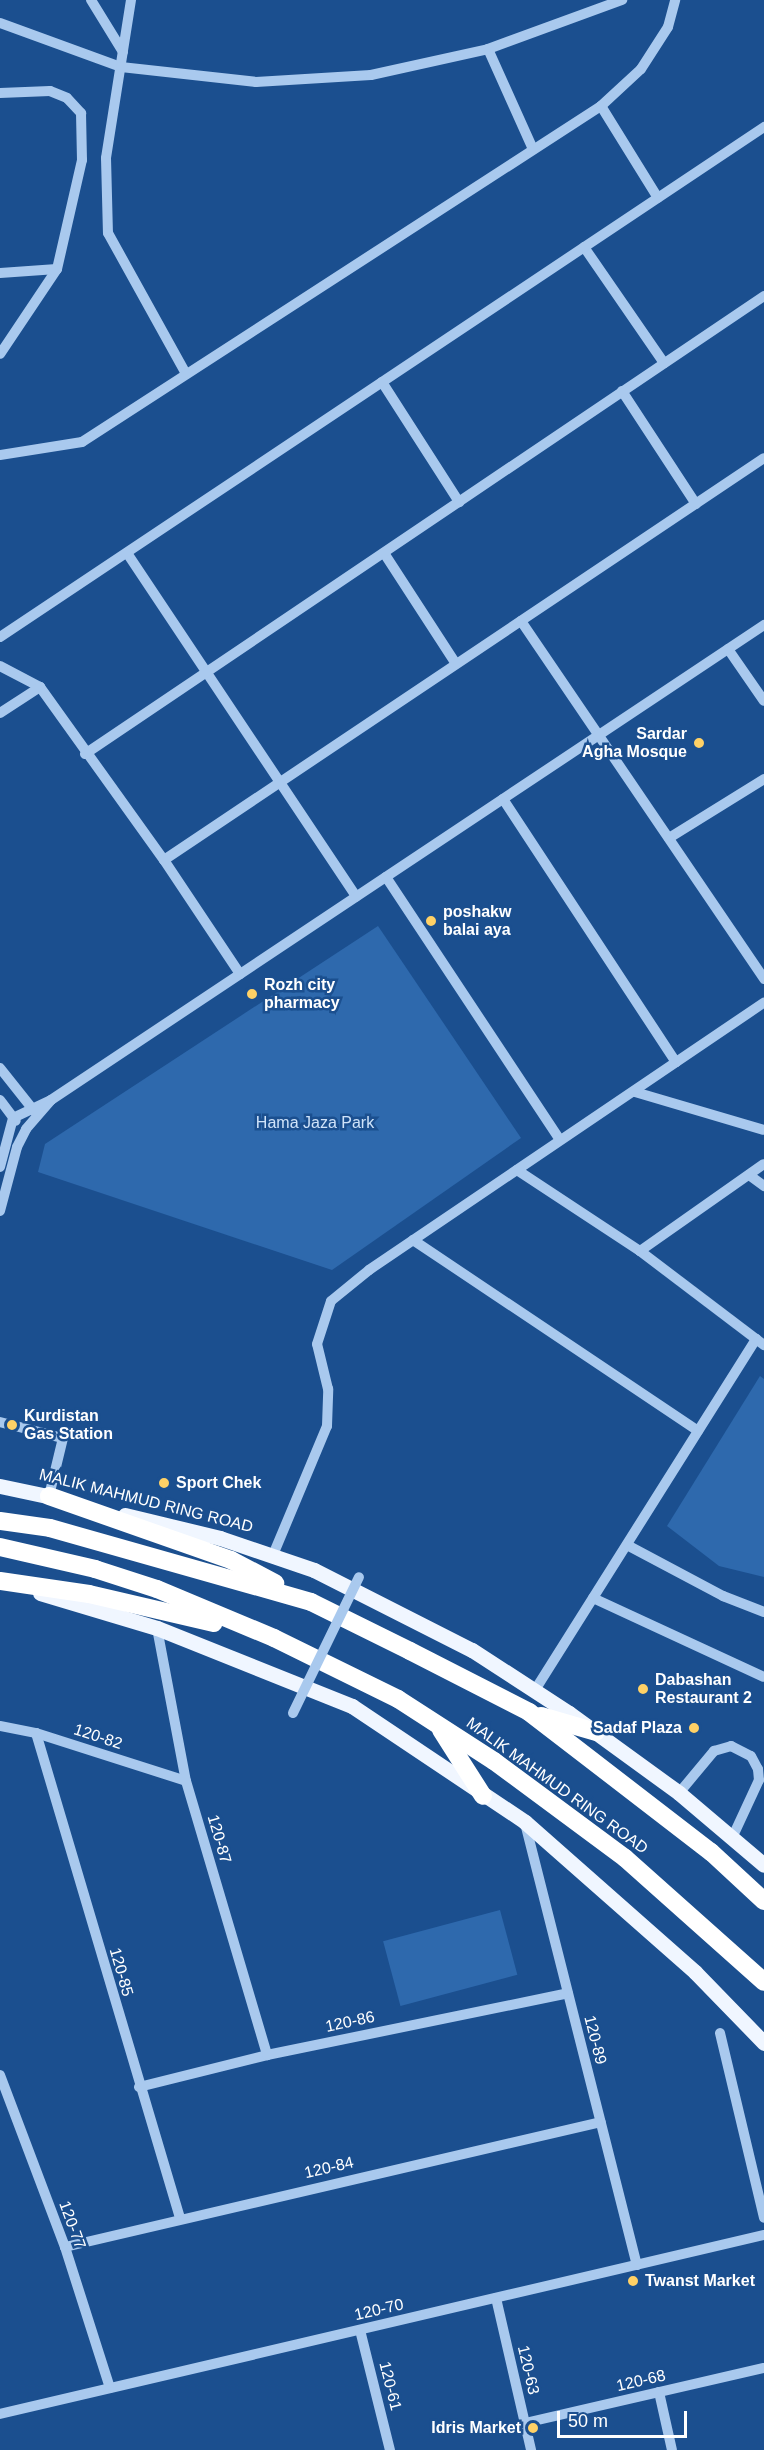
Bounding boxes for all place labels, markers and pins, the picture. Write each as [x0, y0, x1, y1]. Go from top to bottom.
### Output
place label: Sardar Agha Mosque [582, 724, 687, 762]
marker: Sardar Agha Mosque [692, 736, 706, 750]
place label: poshakw balai aya [443, 902, 511, 940]
marker: poshakw balai aya [424, 914, 438, 928]
place label: Rozh city pharmacy [264, 975, 340, 1013]
marker: Rozh city pharmacy [245, 987, 259, 1001]
place label: Kurdistan Gas Station [24, 1406, 113, 1444]
marker: Kurdistan Gas Station [5, 1418, 19, 1432]
place label: Sport Chek [176, 1473, 261, 1493]
marker: Sport Chek [157, 1476, 171, 1490]
place label: Dabashan Restaurant 2 [655, 1670, 752, 1708]
marker: Dabashan Restaurant 2 [636, 1682, 650, 1696]
place label: Sadaf Plaza [593, 1718, 682, 1738]
marker: Sadaf Plaza [687, 1721, 701, 1735]
place label: Twanst Market [645, 2271, 755, 2291]
marker: Twanst Market [626, 2274, 640, 2288]
place label: Idris Market [431, 2418, 521, 2438]
marker: Idris Market [526, 2421, 540, 2435]

